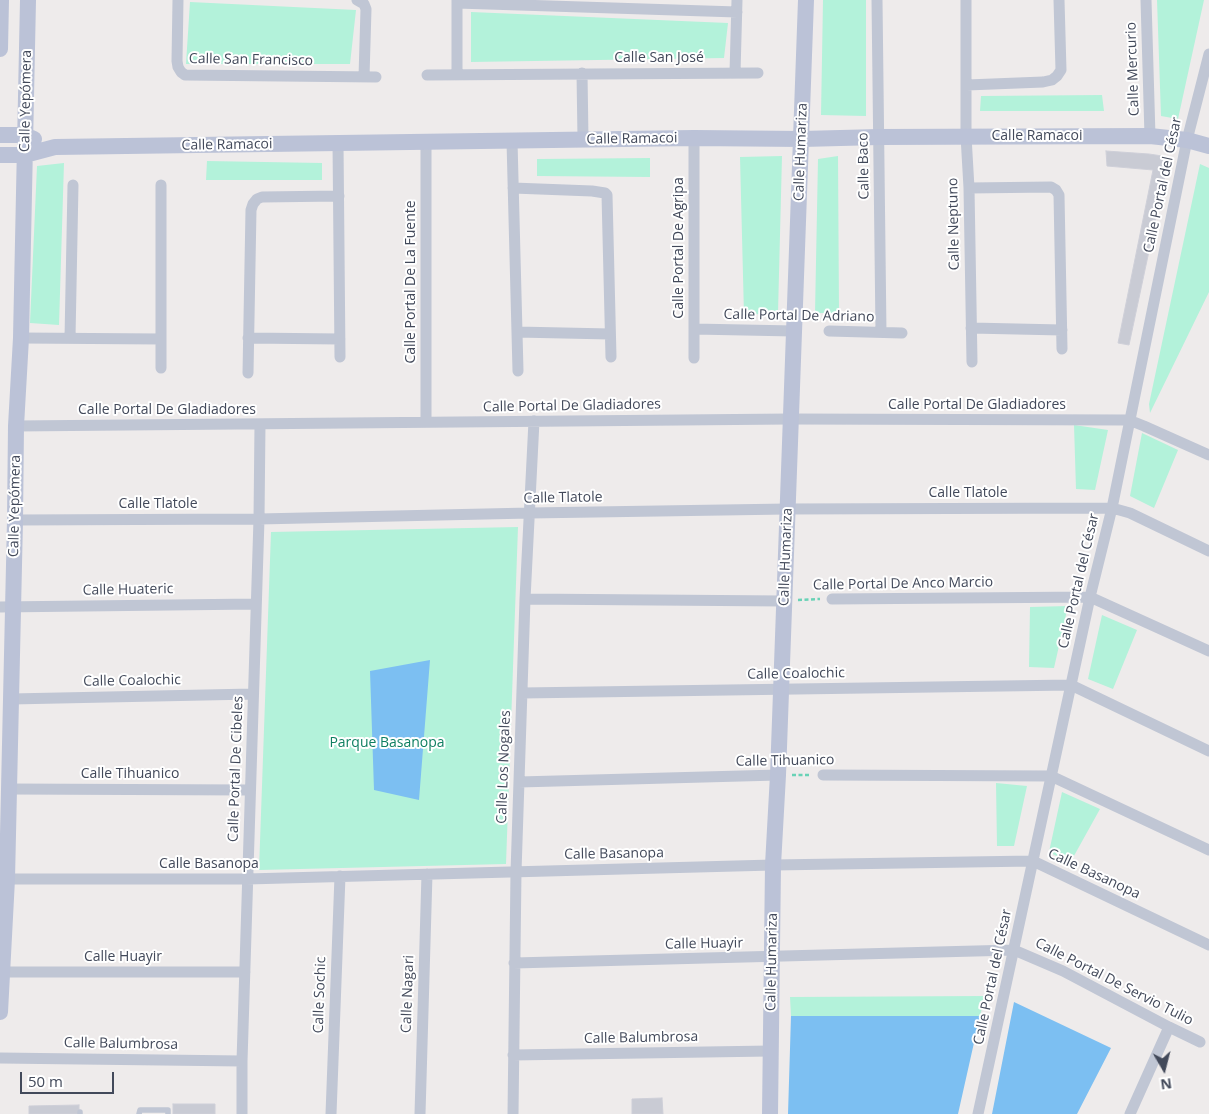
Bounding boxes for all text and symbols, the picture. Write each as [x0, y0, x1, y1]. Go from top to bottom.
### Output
street label: Calle Mercurio [1123, 22, 1143, 116]
street label: Calle Yepómera [17, 50, 35, 152]
street label: Calle San José [614, 50, 704, 66]
street label: Calle San Francisco [189, 51, 313, 69]
street label: Calle Humariza [791, 103, 811, 201]
street label: Calle Portal del César [1140, 116, 1186, 254]
street label: Calle Ramacoi [992, 128, 1082, 144]
street label: Calle Ramacoi [586, 130, 678, 148]
street label: Calle Baco [855, 132, 873, 200]
street label: Calle Ramacoi [181, 136, 273, 154]
street label: Calle Portal De Agripa [671, 177, 687, 319]
street label: Calle Neptuno [945, 178, 963, 270]
street label: Calle Portal De La Fuente [403, 200, 419, 364]
street label: Calle Portal De Adriano [723, 306, 875, 326]
street label: Calle Portal De Gladiadores [483, 396, 661, 416]
street label: Calle Portal De Gladiadores [888, 397, 1066, 413]
street label: Calle Portal De Gladiadores [78, 402, 256, 418]
street label: Calle Yepómera [6, 455, 24, 557]
street label: Calle Tlatole [929, 485, 1007, 501]
street label: Calle Tlatole [523, 489, 603, 507]
street label: Calle Tlatole [119, 496, 197, 512]
street label: Calle Humariza [776, 508, 796, 606]
street label: Calle Portal del César [1055, 512, 1103, 650]
street label: Calle Portal De Anco Marcio [813, 574, 993, 594]
street label: Calle Huateric [83, 581, 173, 599]
street label: Calle Coalochic [747, 665, 845, 683]
street label: Calle Coalochic [83, 672, 181, 690]
street label: Calle Portal De Cibeles [225, 696, 247, 842]
street label: Calle Los Nogales [494, 710, 514, 824]
park label: Parque Basanopa [329, 735, 445, 751]
street label: Calle Tihuanico [736, 752, 834, 770]
street label: Calle Tihuanico [81, 766, 179, 782]
street label: Calle Basanopa [564, 845, 664, 863]
street label: Calle Basanopa [1045, 845, 1143, 903]
street label: Calle Basanopa [159, 856, 259, 872]
street label: Calle Portal del César [970, 908, 1016, 1046]
street label: Calle Humariza [763, 913, 781, 1011]
street label: Calle Huayir [665, 935, 743, 953]
street label: Calle Portal De Servio Tulio [1032, 935, 1196, 1029]
street label: Calle Huayir [84, 949, 162, 965]
street label: Calle Nagari [398, 955, 418, 1033]
street label: Calle Sochic [310, 956, 330, 1034]
street label: Calle Balumbrosa [584, 1029, 698, 1047]
street label: Calle Balumbrosa [64, 1035, 178, 1053]
north arrow [1139, 1044, 1189, 1094]
scale bar [22, 1062, 116, 1094]
text: 50 m [28, 1071, 63, 1091]
text: N [1159, 1074, 1173, 1095]

